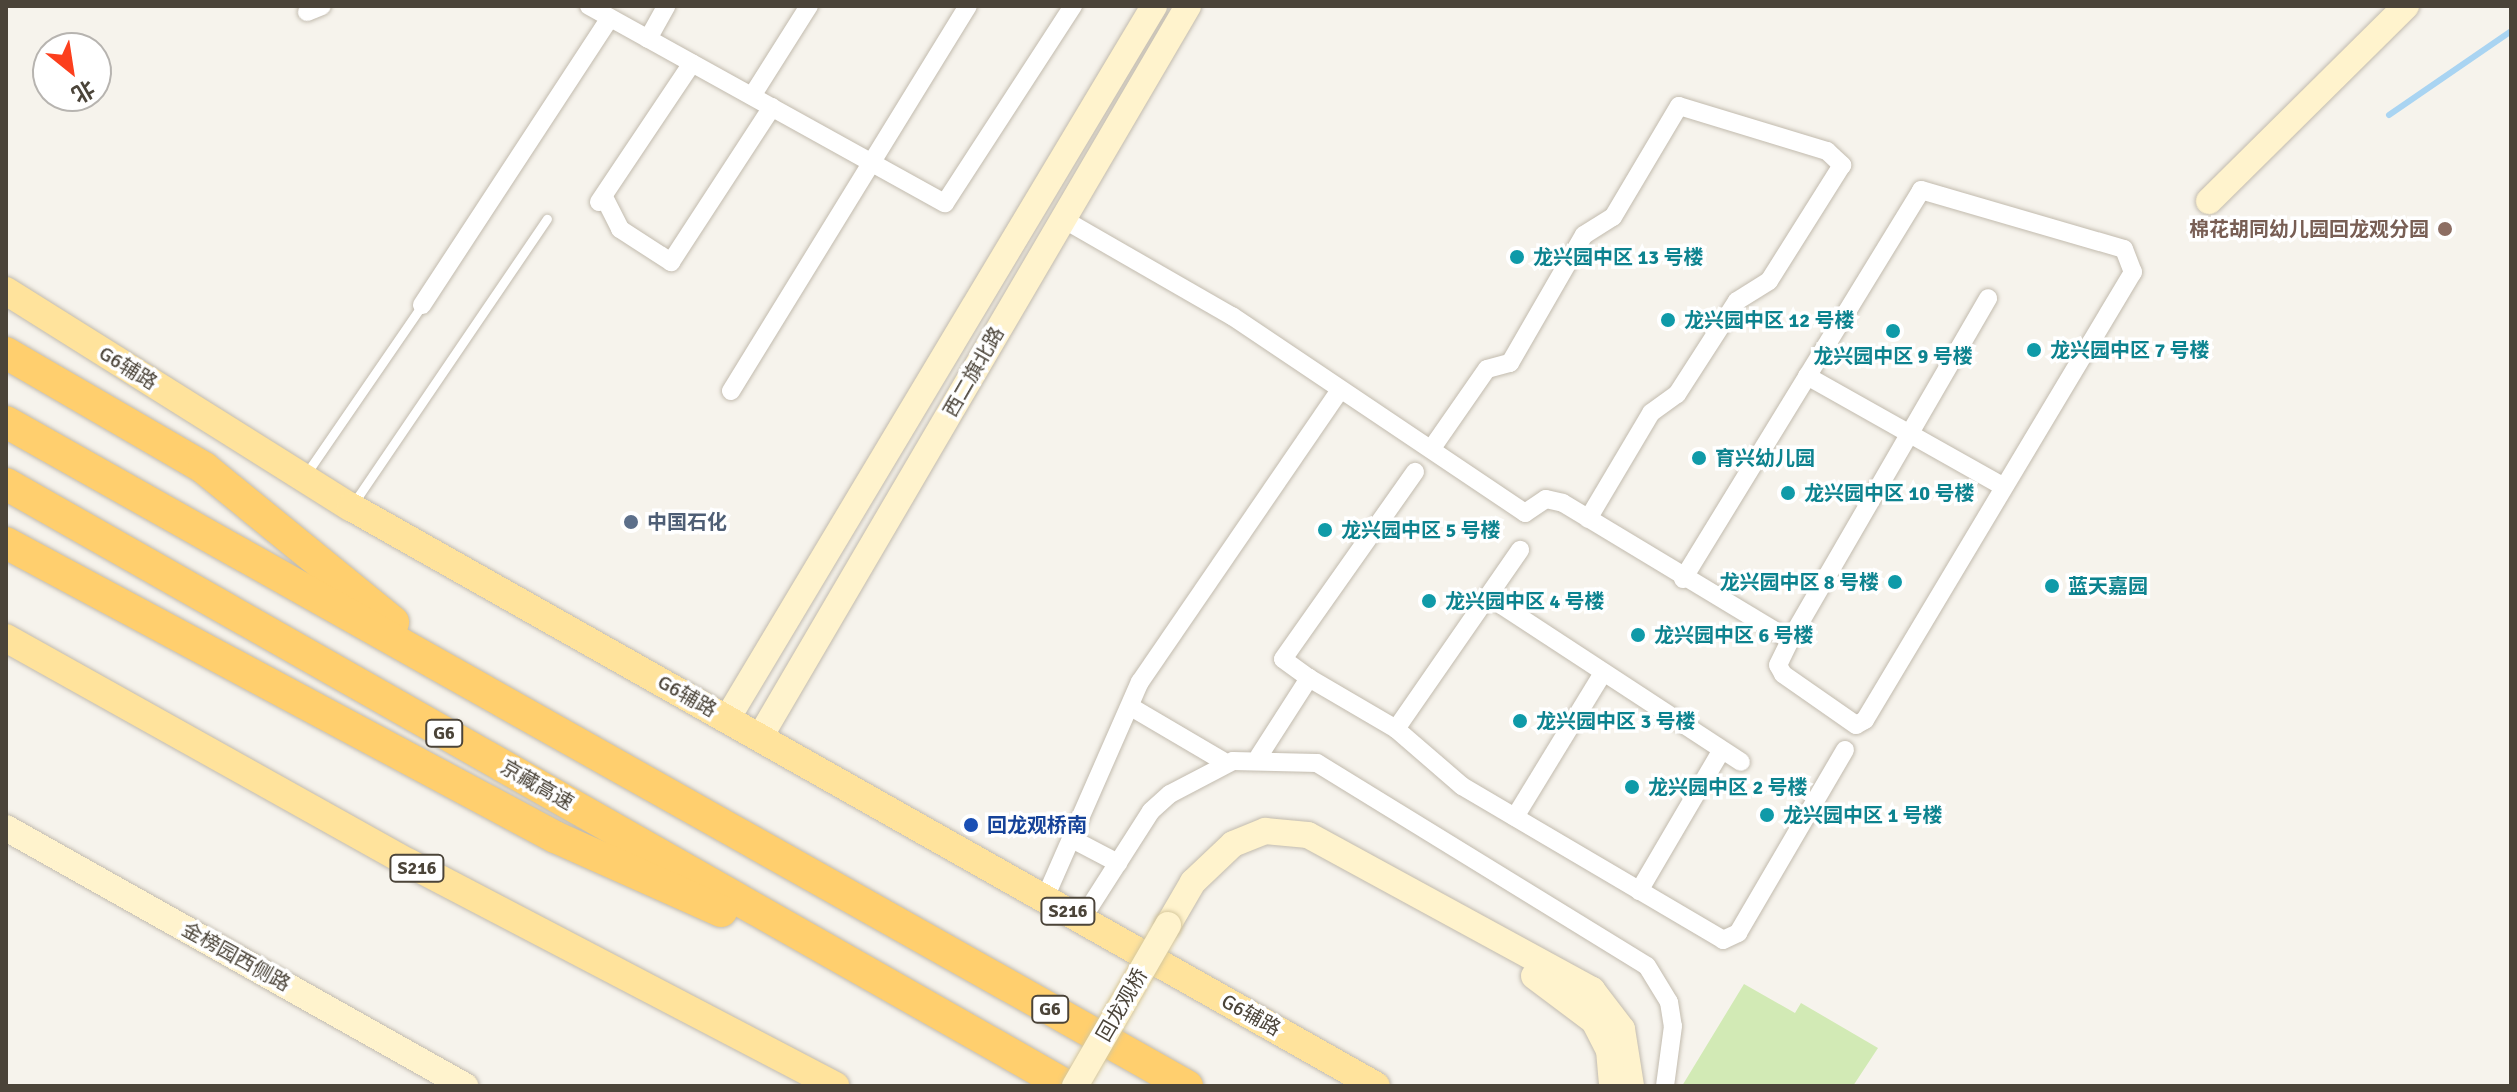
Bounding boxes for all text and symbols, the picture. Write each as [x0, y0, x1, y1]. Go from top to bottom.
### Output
north arrow [32, 32, 112, 112]
text: 北 [67, 74, 100, 109]
place label: 棉花胡同幼儿园回龙观分园 [2189, 217, 2429, 241]
marker: 棉花胡同幼儿园回龙观分园 [2436, 220, 2454, 238]
place label: 龙兴园中区 13 号楼 [1533, 245, 1703, 269]
marker: 龙兴园中区 13 号楼 [1508, 248, 1526, 266]
place label: 龙兴园中区 12 号楼 [1684, 308, 1854, 332]
marker: 龙兴园中区 12 号楼 [1659, 311, 1677, 329]
marker: 龙兴园中区 9 号楼 [1884, 322, 1902, 340]
street label: 西二旗北路 [939, 323, 1009, 421]
place label: 龙兴园中区 7 号楼 [2050, 338, 2210, 362]
street label: G6辅路 [95, 341, 161, 395]
marker: 龙兴园中区 7 号楼 [2025, 341, 2043, 359]
place label: 龙兴园中区 9 号楼 [1813, 344, 1973, 368]
place label: 育兴幼儿园 [1715, 446, 1815, 470]
marker: 育兴幼儿园 [1690, 449, 1708, 467]
place label: 龙兴园中区 10 号楼 [1804, 481, 1974, 505]
marker: 龙兴园中区 10 号楼 [1779, 484, 1797, 502]
place label: 中国石化 [647, 510, 727, 534]
marker: 中国石化 [622, 513, 640, 531]
place label: 龙兴园中区 5 号楼 [1341, 518, 1501, 542]
marker: 龙兴园中区 5 号楼 [1316, 521, 1334, 539]
place label: 龙兴园中区 8 号楼 [1719, 570, 1879, 594]
marker: 龙兴园中区 8 号楼 [1886, 573, 1904, 591]
place label: 蓝天嘉园 [2068, 574, 2148, 598]
marker: 蓝天嘉园 [2043, 577, 2061, 595]
place label: 龙兴园中区 4 号楼 [1445, 589, 1605, 613]
marker: 龙兴园中区 4 号楼 [1420, 592, 1438, 610]
place label: 龙兴园中区 6 号楼 [1654, 623, 1814, 647]
marker: 龙兴园中区 6 号楼 [1629, 626, 1647, 644]
street label: G6辅路 [653, 670, 721, 722]
place label: 龙兴园中区 3 号楼 [1536, 709, 1696, 733]
marker: 龙兴园中区 3 号楼 [1511, 712, 1529, 730]
road number: G6 [424, 719, 464, 747]
street label: 京藏高速 [496, 755, 578, 815]
place label: 龙兴园中区 2 号楼 [1648, 775, 1808, 799]
marker: 龙兴园中区 2 号楼 [1623, 778, 1641, 796]
place label: 龙兴园中区 1 号楼 [1783, 803, 1943, 827]
marker: 龙兴园中区 1 号楼 [1758, 806, 1776, 824]
place label: 回龙观桥南 [987, 813, 1087, 837]
marker: 回龙观桥南 [962, 816, 980, 834]
road number: S216 [389, 854, 445, 882]
road number: S216 [1040, 897, 1096, 925]
street label: 金榜园西侧路 [178, 917, 294, 997]
street label: 回龙观桥 [1092, 964, 1152, 1046]
street label: G6辅路 [1217, 989, 1285, 1041]
road number: G6 [1030, 995, 1070, 1023]

